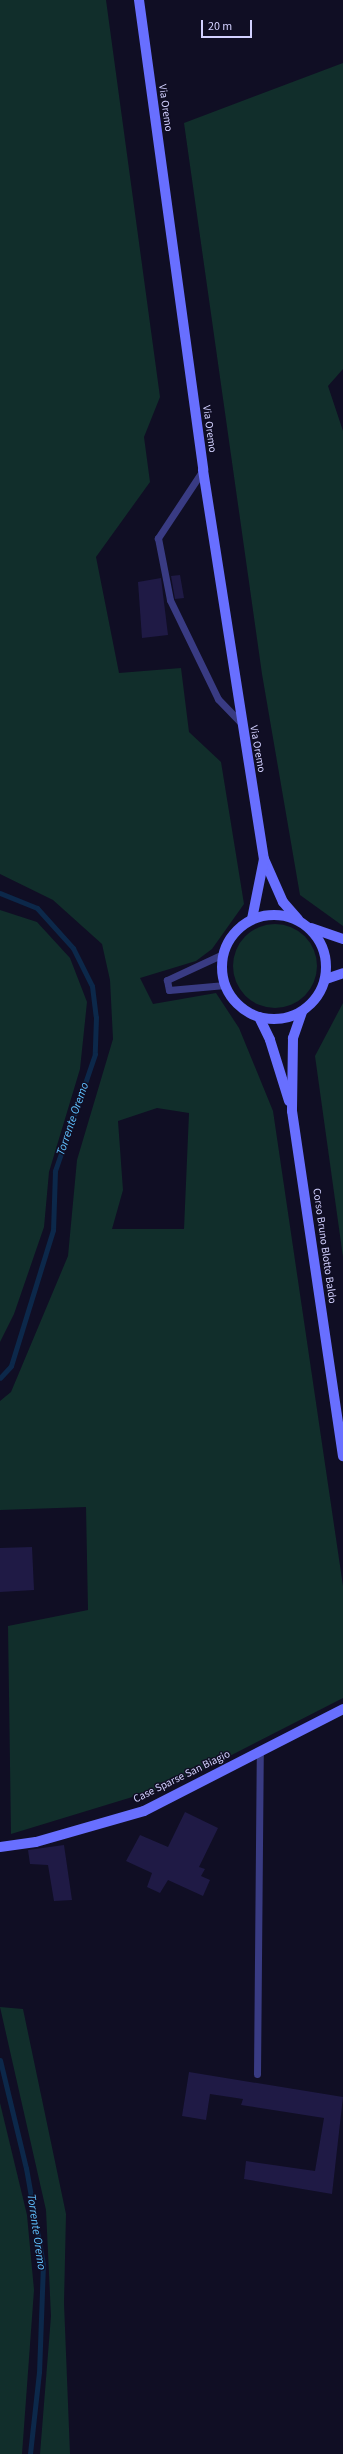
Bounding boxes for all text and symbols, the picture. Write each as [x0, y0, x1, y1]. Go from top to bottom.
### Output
scale bar [203, 12, 254, 38]
text: 20 m [208, 18, 232, 35]
street label: Via Oremo [155, 83, 175, 133]
street label: Via Oremo [199, 404, 219, 454]
street label: Via Oremo [246, 724, 268, 774]
water label: Torrente Oremo [54, 1080, 92, 1158]
street label: Corso Bruno Blotto Baldo [309, 1187, 339, 1305]
street label: Case Sparse San Biagio [131, 1748, 233, 1806]
water label: Torrente Oremo [24, 2193, 48, 2271]

